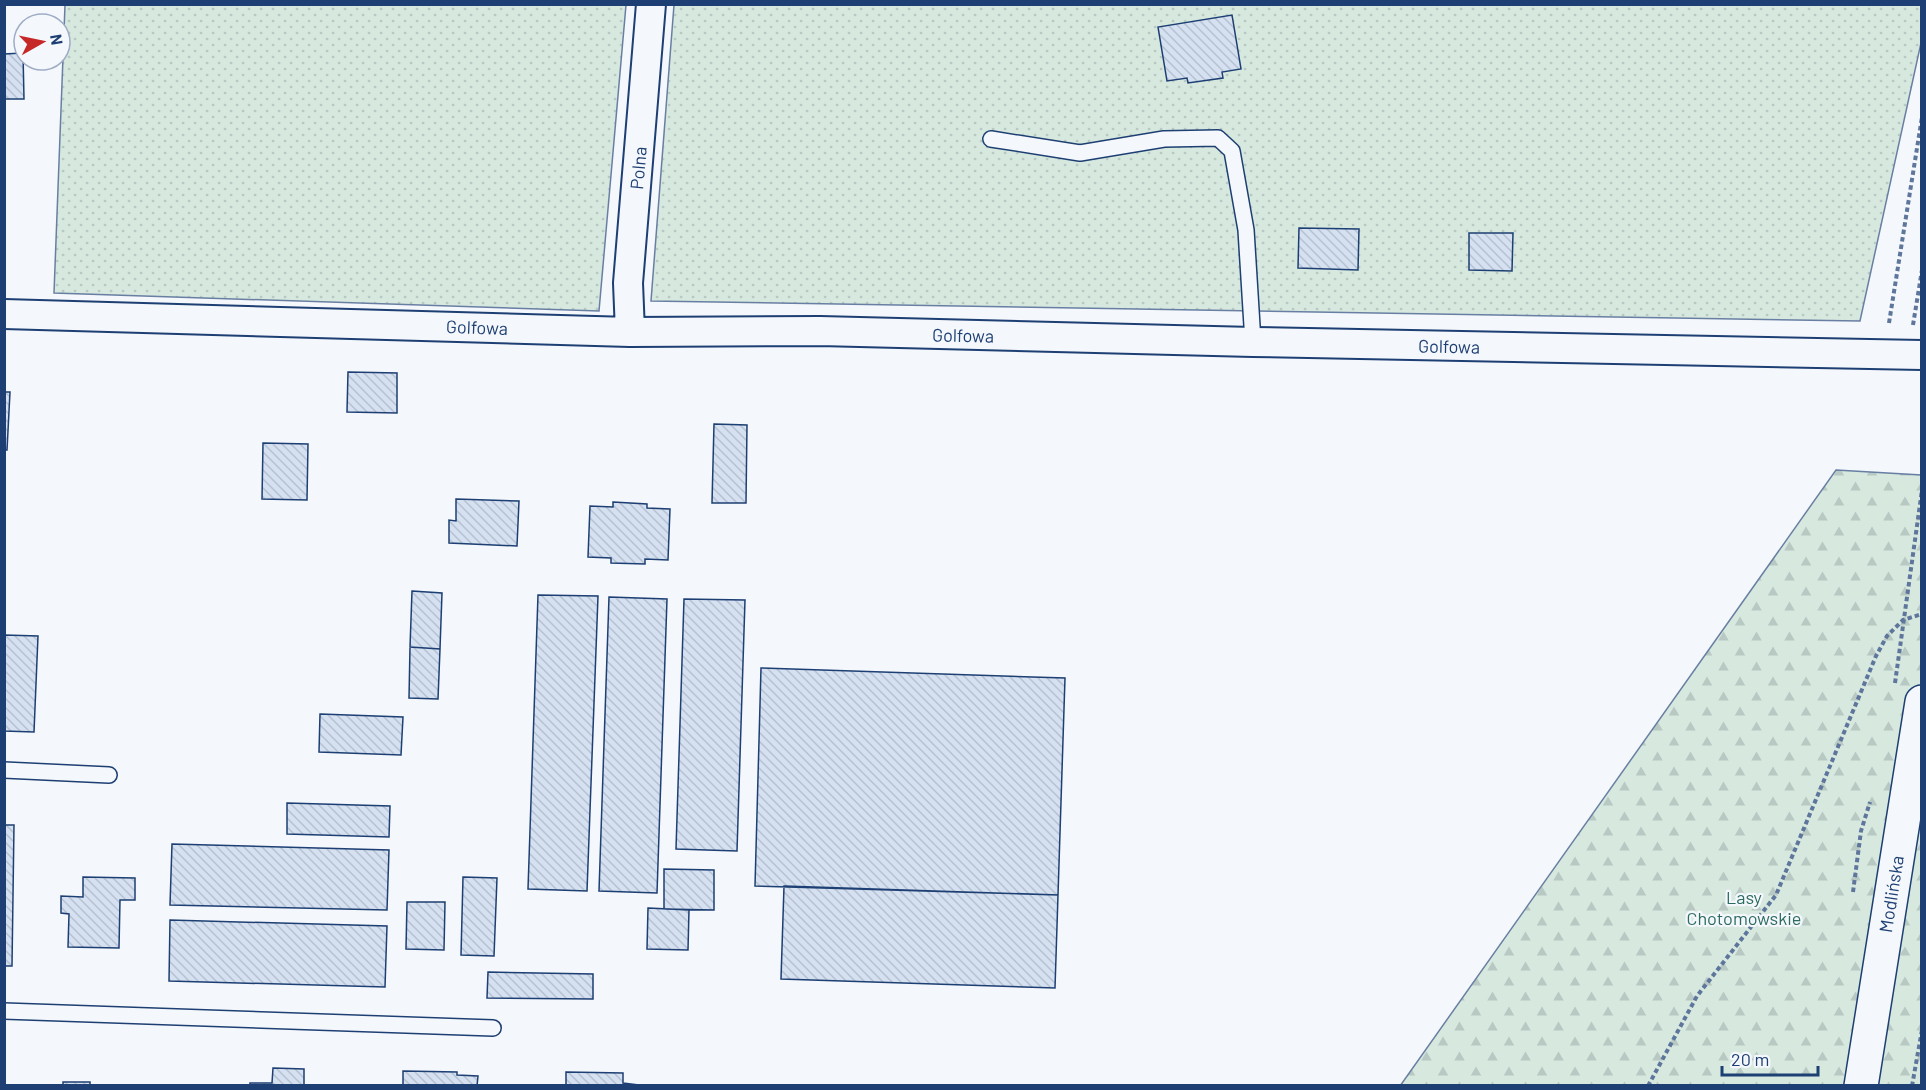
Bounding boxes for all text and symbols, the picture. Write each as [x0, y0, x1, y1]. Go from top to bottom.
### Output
north arrow [12, 12, 72, 72]
text: N [47, 33, 68, 46]
street label: Polna [625, 146, 651, 190]
street label: Golfowa [446, 315, 508, 339]
street label: Golfowa [932, 323, 994, 347]
street label: Golfowa [1418, 334, 1480, 358]
street label: Modlińska [1874, 854, 1908, 934]
park label: Lasy Chotomowskie [1687, 886, 1801, 929]
scale bar [1722, 1039, 1818, 1077]
text: 20 m [1731, 1048, 1769, 1070]

